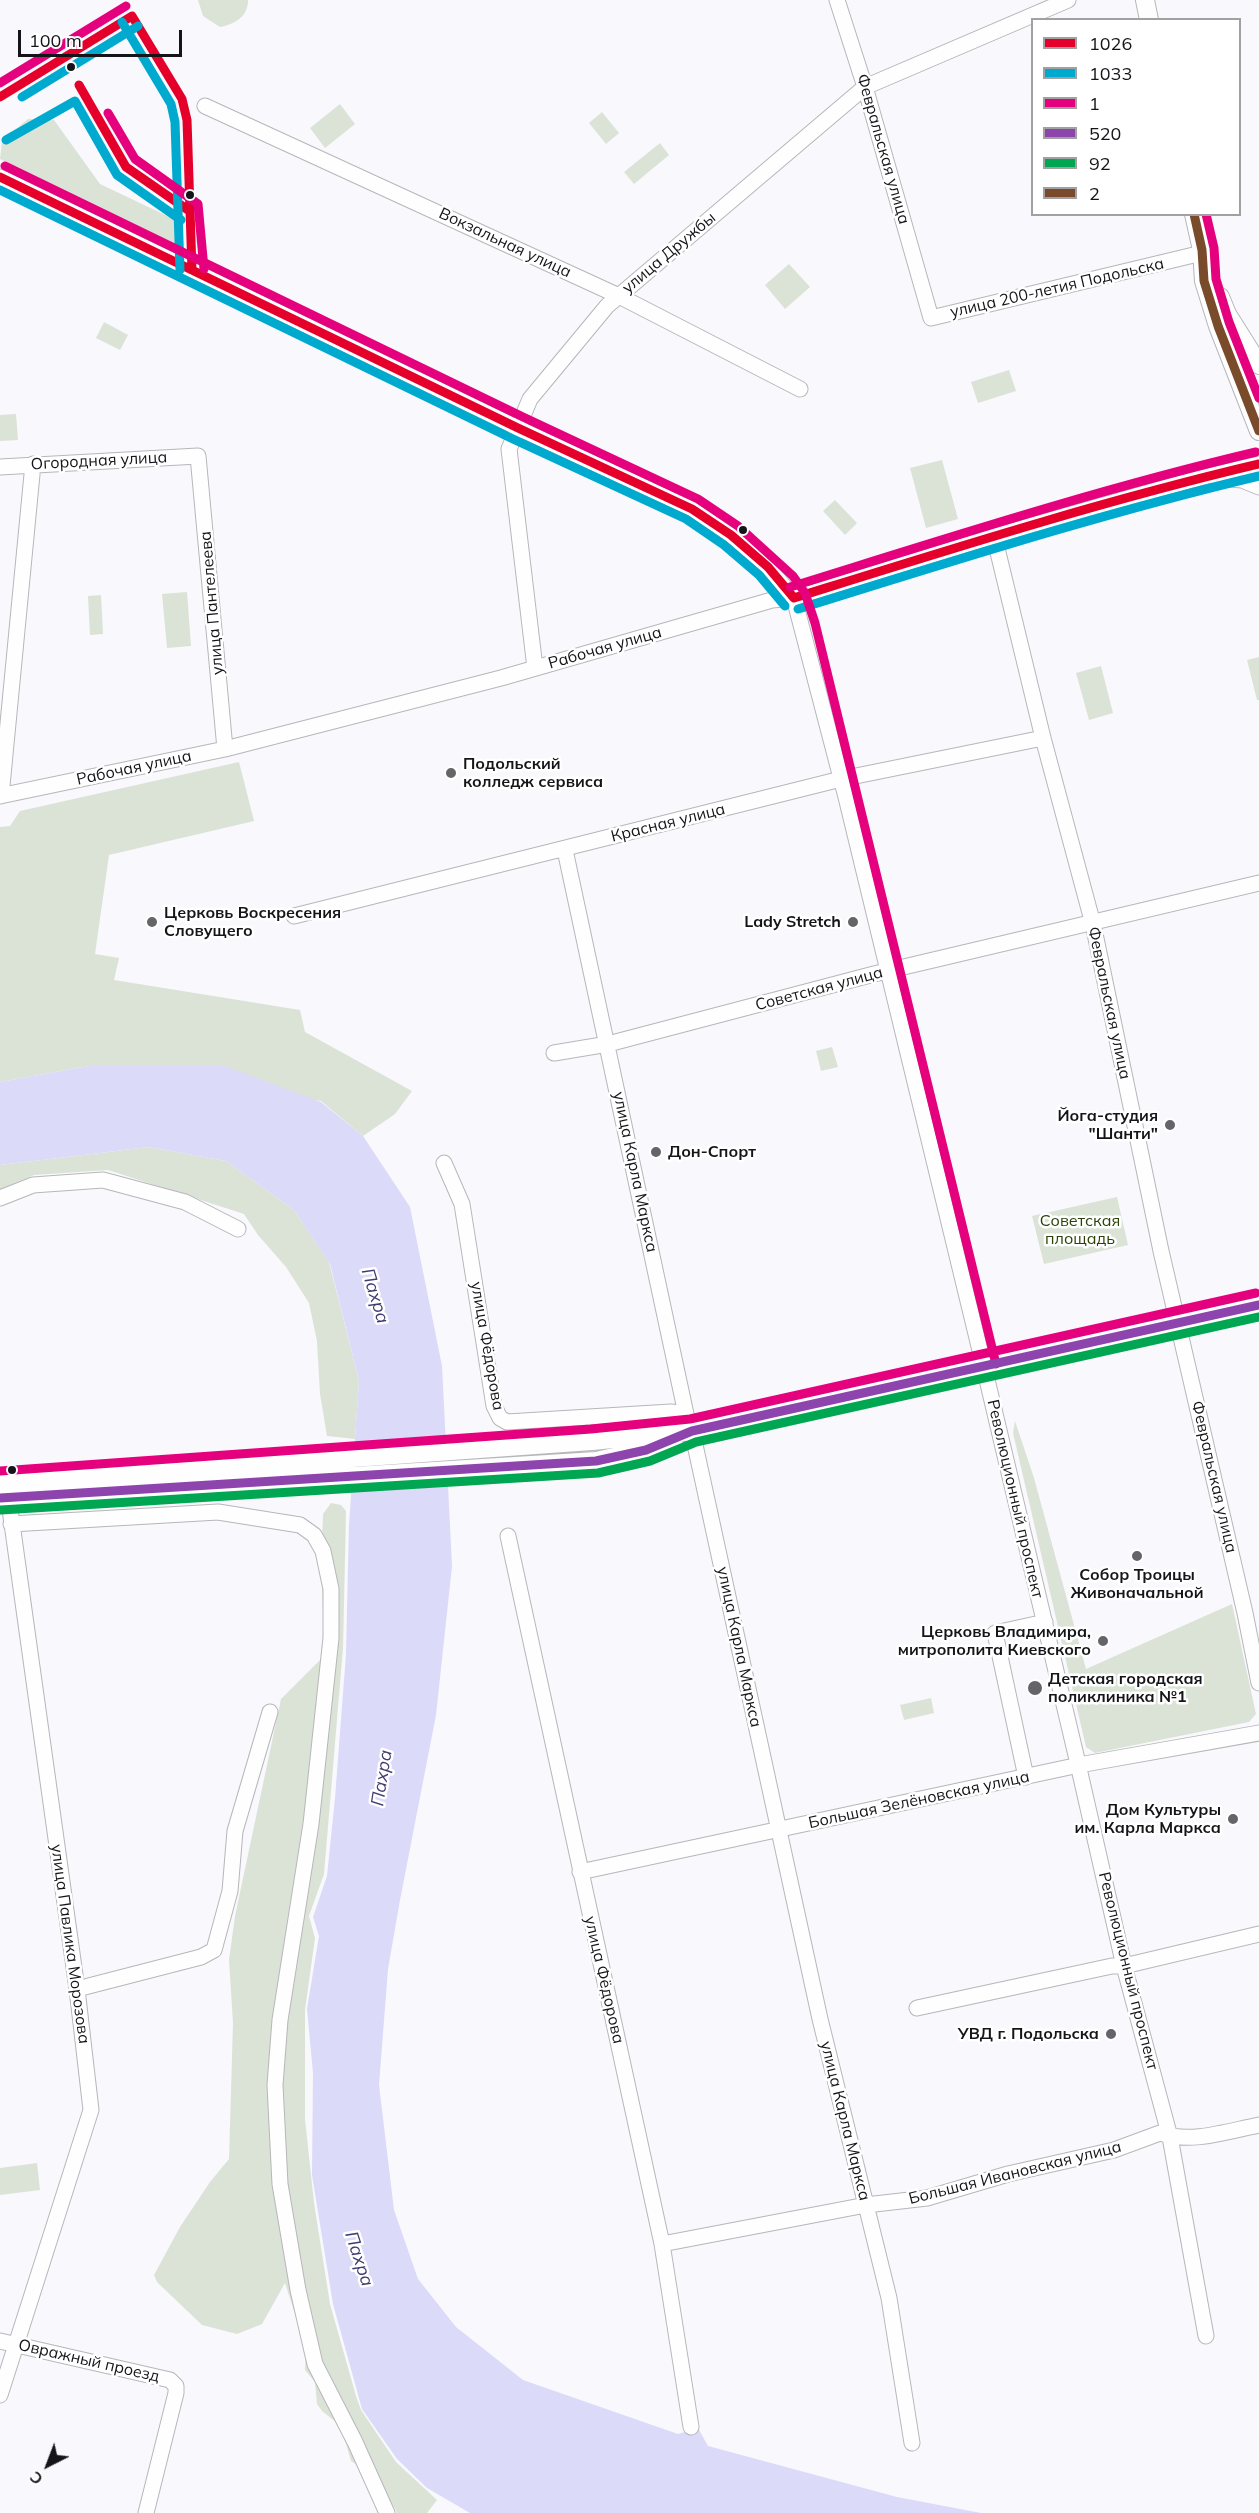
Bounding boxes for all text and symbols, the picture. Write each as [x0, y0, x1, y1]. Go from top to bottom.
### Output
scale bar [21, 18, 184, 56]
legend [1031, 18, 1241, 216]
text: 100 m [29, 29, 82, 52]
text: 1026 [1089, 32, 1132, 55]
unlabelled marker [65, 61, 77, 73]
text: 1033 [1089, 62, 1132, 85]
street label: Февральская улица [852, 72, 914, 226]
text: 1 [1089, 92, 1100, 115]
text: 520 [1089, 122, 1121, 145]
text: 92 [1089, 152, 1111, 175]
text: 2 [1089, 182, 1100, 205]
unlabelled marker [184, 189, 196, 201]
street label: Вокзальная улица [436, 204, 574, 282]
street label: улица Дружбы [618, 208, 720, 298]
street label: улица 200-летия Подольска [948, 254, 1166, 322]
street label: Огородная улица [30, 448, 168, 474]
unlabelled marker [737, 524, 749, 536]
street label: улица Пантелеева [196, 530, 228, 676]
street label: Рабочая улица [546, 623, 664, 673]
street label: Рабочая улица [75, 746, 193, 790]
place label: Подольский колледж сервиса [463, 754, 603, 792]
marker: Подольский колледж сервиса [444, 766, 458, 780]
street label: Красная улица [609, 800, 727, 846]
place label: Церковь Воскресения Словущего [164, 903, 341, 941]
place label: Lady Stretch [744, 912, 841, 932]
marker: Церковь Воскресения Словущего [145, 915, 159, 929]
marker: Lady Stretch [846, 915, 860, 929]
street label: Февральская улица [1083, 925, 1135, 1081]
street label: Советская улица [753, 963, 885, 1015]
street label: улица Карла Маркса [609, 1090, 661, 1254]
place label: Йога-студия "Шанти" [1057, 1106, 1158, 1144]
marker: Йога-студия "Шанти" [1163, 1118, 1177, 1132]
place label: Дон-Спорт [668, 1142, 756, 1162]
marker: Дон-Спорт [649, 1145, 663, 1159]
park label: Советская площадь [1040, 1211, 1120, 1249]
water label: Пахра [356, 1266, 394, 1326]
street label: улица Фёдорова [466, 1280, 508, 1412]
street label: Революционный проспект [983, 1398, 1047, 1600]
street label: Февральская улица [1187, 1399, 1241, 1555]
unlabelled marker [6, 1464, 18, 1476]
marker: Собор Троицы Живоначальной [1130, 1549, 1144, 1563]
street label: улица Карла Маркса [713, 1565, 765, 1729]
place label: Собор Троицы Живоначальной [1070, 1565, 1204, 1603]
place label: Церковь Владимира, митрополита Киевского [898, 1622, 1091, 1660]
marker: Церковь Владимира, митрополита Киевского [1096, 1634, 1110, 1648]
place label: Детская городская поликлиника №1 [1048, 1669, 1203, 1707]
marker: Детская городская поликлиника №1 [1026, 1679, 1044, 1697]
water label: Пахра [367, 1748, 397, 1808]
street label: Большая Зелёновская улица [807, 1767, 1031, 1833]
place label: Дом Культуры им. Карла Маркса [1074, 1800, 1221, 1838]
marker: Дом Культуры им. Карла Маркса [1226, 1812, 1240, 1826]
street label: улица Павлика Морозова [46, 1843, 94, 2045]
street label: Революционный проспект [1094, 1870, 1162, 2072]
street label: улица Фёдорова [580, 1914, 628, 2046]
place label: УВД г. Подольска [958, 2024, 1099, 2044]
marker: УВД г. Подольска [1104, 2027, 1118, 2041]
street label: улица Карла Маркса [816, 2039, 874, 2203]
street label: Большая Ивановская улица [907, 2137, 1123, 2209]
water label: Пахра [340, 2229, 378, 2289]
street label: Овражный проезд [17, 2335, 161, 2387]
north arrow [18, 2435, 78, 2495]
text: С [25, 2467, 47, 2489]

